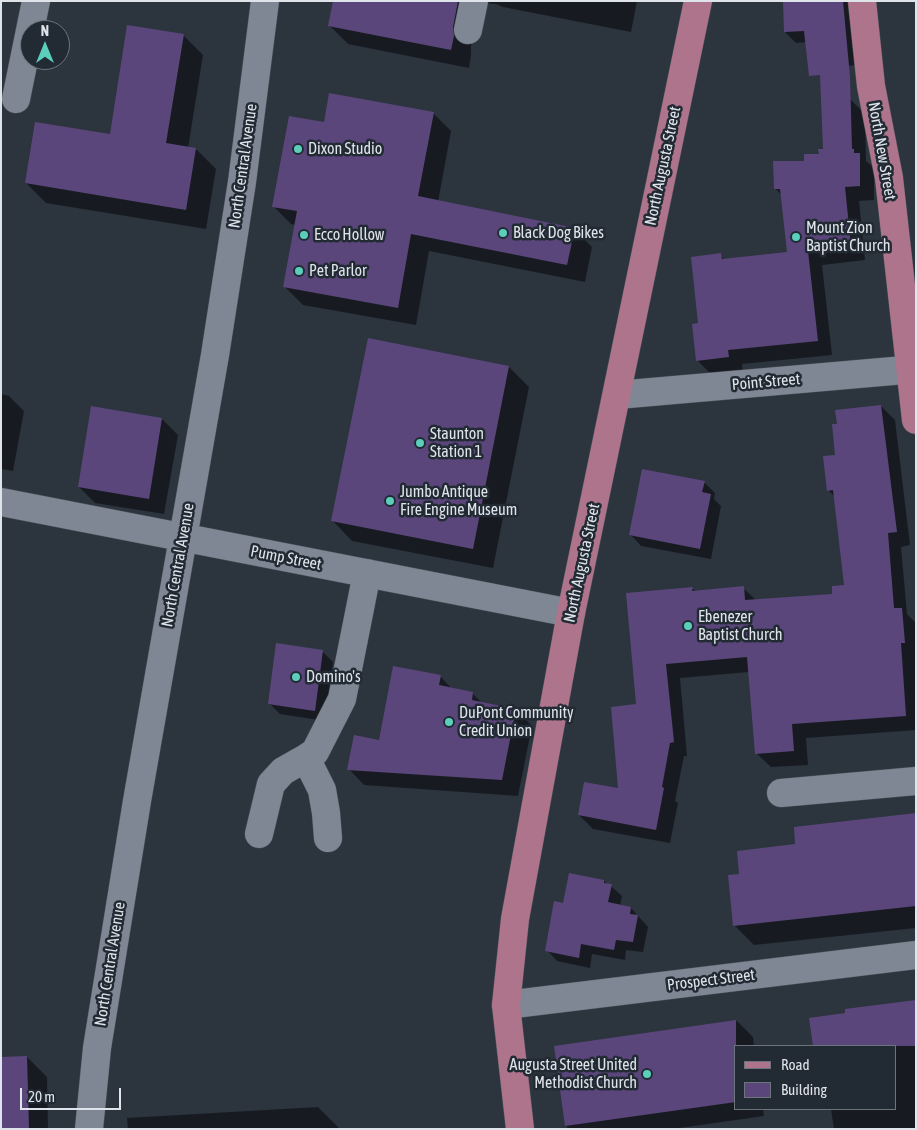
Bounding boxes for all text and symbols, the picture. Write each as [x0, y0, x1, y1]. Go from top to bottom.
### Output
north arrow [20, 20, 70, 70]
text: N [41, 23, 49, 39]
street label: North New Street [864, 100, 900, 202]
street label: North Central Avenue [225, 103, 261, 229]
street label: North Augusta Street [641, 105, 685, 227]
place label: Dixon Studio [308, 139, 382, 159]
marker: Dixon Studio [292, 143, 304, 155]
place label: Mount Zion Baptist Church [806, 218, 890, 256]
place label: Black Dog Bikes [513, 223, 604, 243]
place label: Ecco Hollow [314, 225, 384, 245]
marker: Black Dog Bikes [497, 227, 509, 239]
marker: Ecco Hollow [298, 229, 310, 241]
marker: Mount Zion Baptist Church [790, 231, 802, 243]
place label: Pet Parlor [309, 261, 367, 281]
marker: Pet Parlor [293, 265, 305, 277]
street label: Point Street [731, 369, 801, 395]
place label: Staunton Station 1 [430, 424, 484, 462]
marker: Staunton Station 1 [414, 437, 426, 449]
place label: Jumbo Antique Fire Engine Museum [400, 482, 517, 520]
marker: Jumbo Antique Fire Engine Museum [384, 495, 396, 507]
street label: North Central Avenue [158, 502, 198, 628]
street label: North Augusta Street [560, 502, 604, 624]
street label: Pump Street [249, 542, 323, 574]
place label: Ebenezer Baptist Church [698, 607, 782, 645]
marker: Ebenezer Baptist Church [682, 620, 694, 632]
place label: Domino's [306, 667, 361, 687]
marker: Domino's [290, 671, 302, 683]
place label: DuPont Community Credit Union [459, 703, 574, 741]
marker: DuPont Community Credit Union [443, 716, 455, 728]
street label: North Central Avenue [91, 901, 129, 1027]
street label: Prospect Street [666, 965, 756, 995]
legend [734, 1045, 897, 1110]
place label: Augusta Street United Methodist Church [510, 1055, 637, 1093]
text: Road [781, 1056, 810, 1073]
marker: Augusta Street United Methodist Church [641, 1068, 653, 1080]
scale bar [22, 1078, 124, 1110]
text: Building [781, 1081, 827, 1098]
text: 20 m [28, 1088, 55, 1105]

